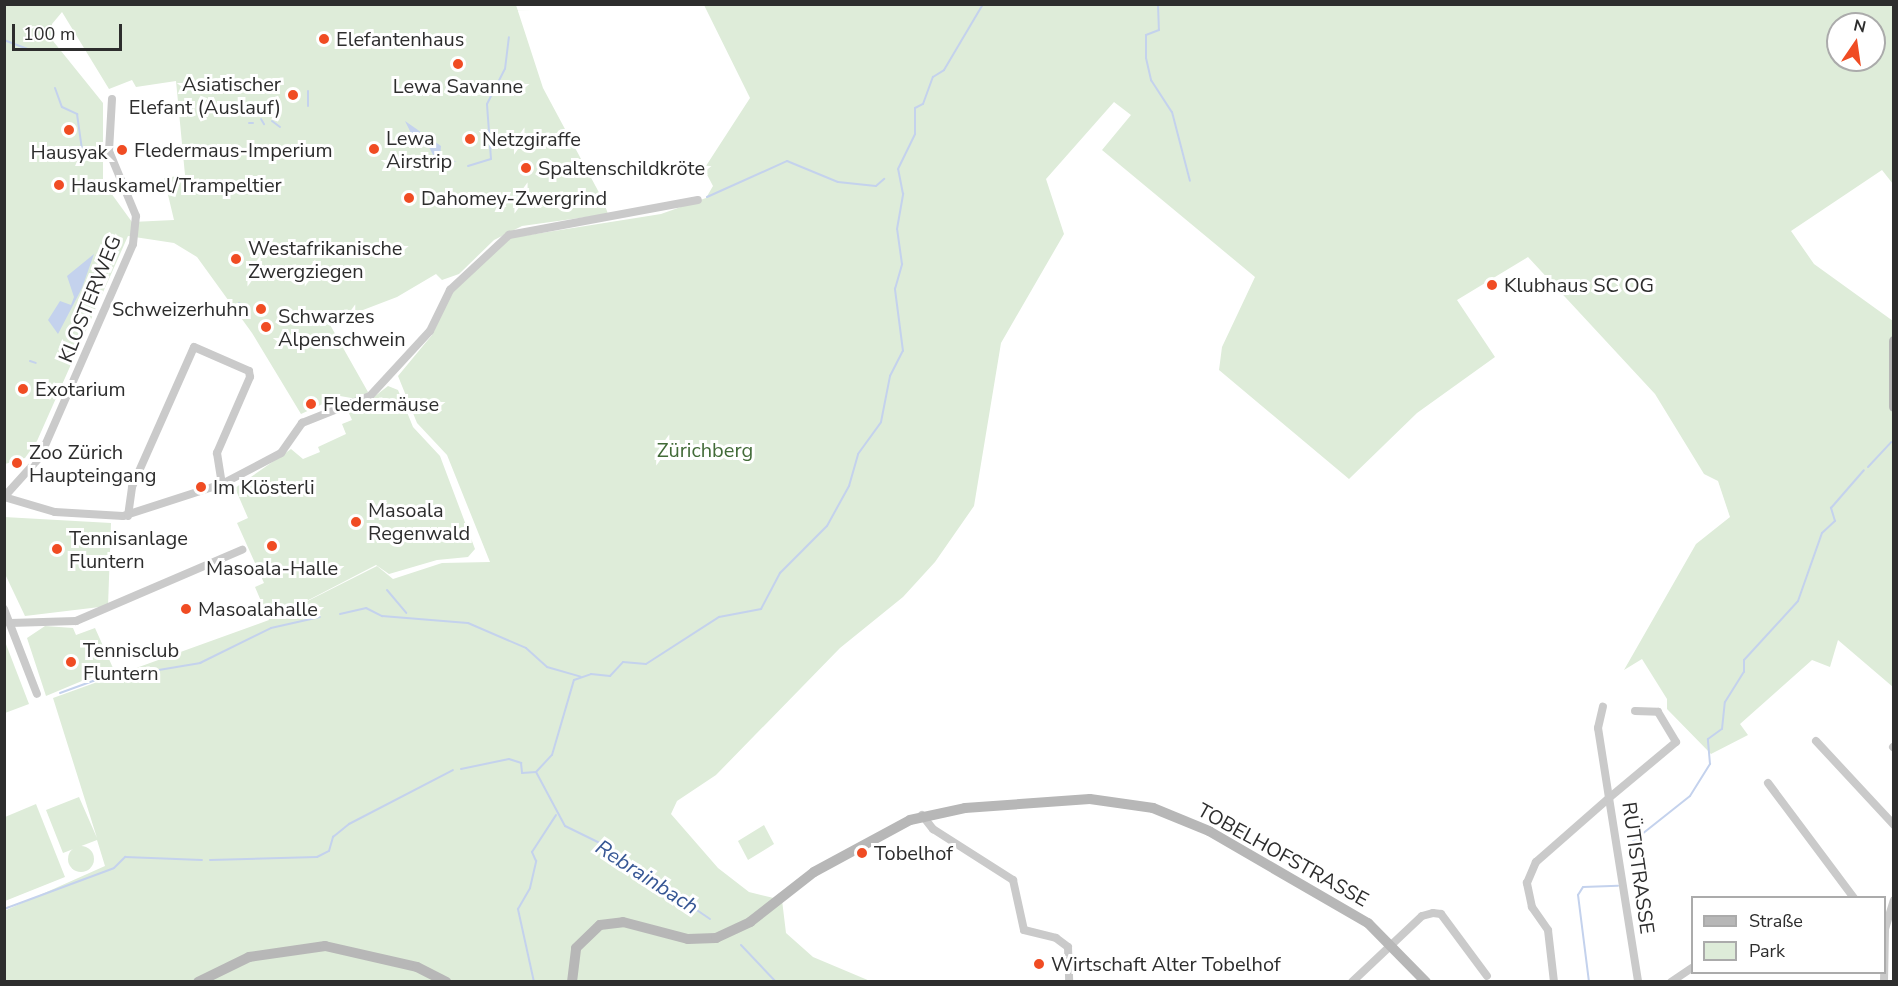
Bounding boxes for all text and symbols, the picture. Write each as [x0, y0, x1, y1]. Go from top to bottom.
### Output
scale bar [15, 12, 124, 50]
north arrow [1826, 12, 1886, 72]
text: N [1851, 14, 1868, 38]
text: 100 m [23, 22, 75, 46]
place label: Elefantenhaus [336, 27, 464, 51]
marker: Elefantenhaus [317, 32, 331, 46]
marker: Lewa Savanne [451, 57, 465, 71]
place label: Asiatischer Elefant (Auslauf) [129, 72, 281, 119]
place label: Lewa Savanne [393, 74, 523, 98]
marker: Asiatischer Elefant (Auslauf) [286, 88, 300, 102]
marker: Hausyak [62, 123, 76, 137]
place label: Lewa Airstrip [386, 126, 452, 173]
place label: Netzgiraffe [482, 127, 581, 151]
marker: Netzgiraffe [463, 132, 477, 146]
place label: Fledermaus-Imperium [134, 138, 333, 162]
place label: Hausyak [30, 140, 108, 164]
marker: Lewa Airstrip [367, 142, 381, 156]
marker: Fledermaus-Imperium [115, 143, 129, 157]
place label: Spaltenschildkröte [538, 156, 705, 180]
marker: Spaltenschildkröte [519, 161, 533, 175]
place label: Hauskamel/Trampeltier [71, 173, 282, 197]
marker: Hauskamel/Trampeltier [52, 178, 66, 192]
place label: Dahomey-Zwergrind [421, 186, 607, 210]
marker: Dahomey-Zwergrind [402, 191, 416, 205]
street label: KLOSTERWEG [54, 232, 126, 366]
place label: Westafrikanische Zwergziegen [248, 236, 402, 283]
marker: Westafrikanische Zwergziegen [229, 252, 243, 266]
place label: Klubhaus SC OG [1504, 273, 1654, 297]
marker: Klubhaus SC OG [1485, 278, 1499, 292]
place label: Schweizerhuhn [112, 297, 249, 321]
marker: Schweizerhuhn [254, 302, 268, 316]
place label: Schwarzes Alpenschwein [278, 304, 406, 351]
marker: Schwarzes Alpenschwein [259, 320, 273, 334]
place label: Exotarium [35, 377, 126, 401]
marker: Exotarium [16, 382, 30, 396]
place label: Fledermäuse [323, 392, 439, 416]
marker: Fledermäuse [304, 397, 318, 411]
park label: Zürichberg [657, 438, 753, 462]
place label: Zoo Zürich Haupteingang [29, 440, 157, 487]
marker: Zoo Zürich Haupteingang [10, 456, 24, 470]
place label: Im Klösterli [213, 475, 315, 499]
marker: Im Klösterli [194, 480, 208, 494]
place label: Masoala Regenwald [368, 498, 470, 545]
marker: Masoala Regenwald [349, 515, 363, 529]
place label: Tennisanlage Fluntern [69, 526, 188, 573]
marker: Masoala-Halle [265, 539, 279, 553]
marker: Tennisanlage Fluntern [50, 542, 64, 556]
place label: Masoala-Halle [206, 556, 338, 580]
place label: Masoalahalle [198, 597, 318, 621]
marker: Masoalahalle [179, 602, 193, 616]
place label: Tennisclub Fluntern [83, 638, 179, 685]
marker: Tennisclub Fluntern [64, 655, 78, 669]
street label: TOBELHOFSTRASSE [1193, 798, 1373, 912]
street label: RÜTISTRASSE [1617, 800, 1659, 936]
water label: Rebrainbach [591, 834, 703, 920]
place label: Tobelhof [874, 841, 953, 865]
marker: Tobelhof [855, 846, 869, 860]
legend [1691, 896, 1886, 974]
text: Straße [1749, 909, 1803, 933]
text: Park [1749, 939, 1785, 963]
place label: Wirtschaft Alter Tobelhof [1051, 952, 1281, 976]
marker: Wirtschaft Alter Tobelhof [1032, 957, 1046, 971]

